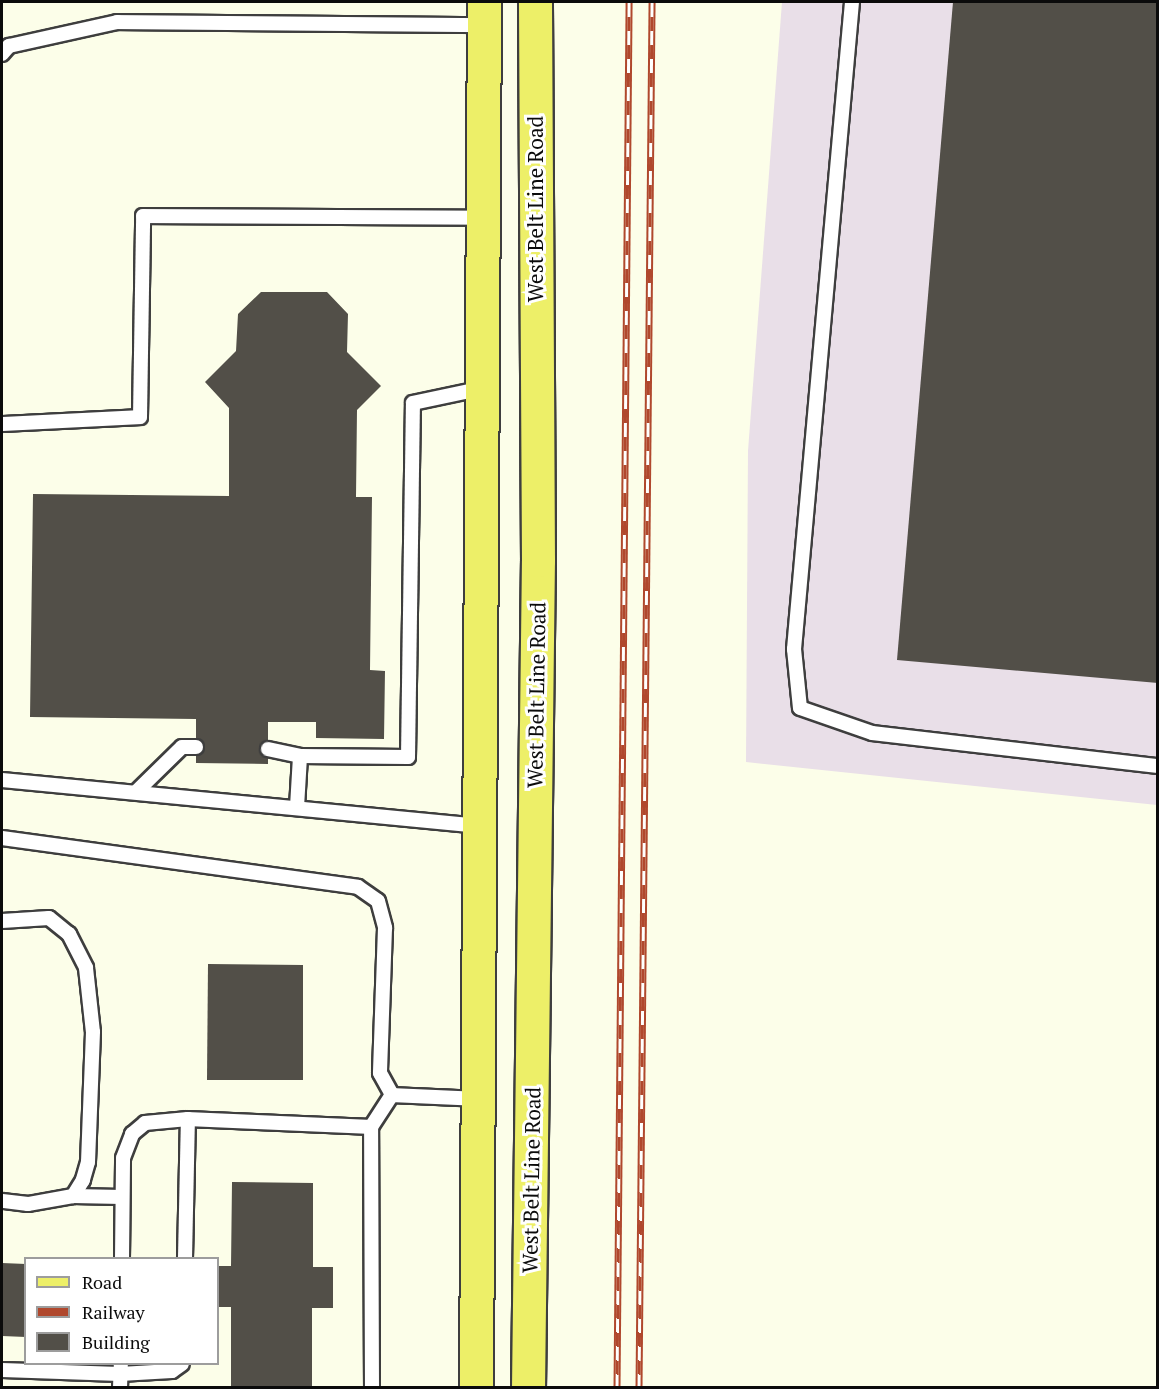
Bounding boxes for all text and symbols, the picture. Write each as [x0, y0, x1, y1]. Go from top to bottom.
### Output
street label: West Belt Line Road [522, 116, 548, 302]
street label: West Belt Line Road [522, 602, 550, 788]
street label: West Belt Line Road [517, 1087, 545, 1273]
legend [24, 1257, 219, 1365]
text: Road [82, 1270, 122, 1294]
text: Railway [82, 1300, 145, 1324]
text: Building [82, 1330, 150, 1354]

